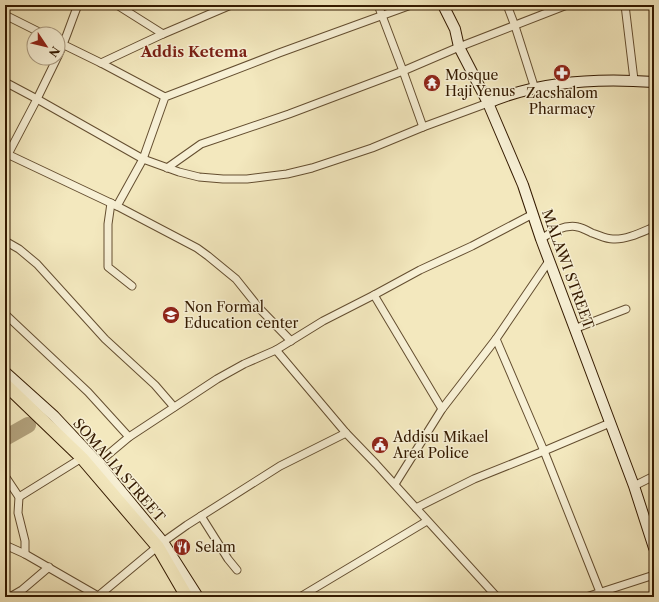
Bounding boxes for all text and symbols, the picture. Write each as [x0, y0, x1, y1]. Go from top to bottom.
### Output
north arrow [26, 26, 66, 66]
district label: Addis Ketema [140, 42, 248, 61]
text: N [45, 44, 63, 60]
pharmacy icon: Zacshalom Pharmacy [552, 63, 572, 83]
place label: Mosque Haji Yenus [445, 66, 515, 100]
temple icon: Mosque Haji Yenus [422, 73, 442, 93]
place label: Zacshalom Pharmacy [526, 84, 598, 118]
street label: MALAWI STREET [538, 207, 598, 332]
place label: Non Formal Education center [184, 298, 299, 332]
school or university icon: Non Formal Education center [161, 305, 181, 325]
street label: SOMALIA STREET [69, 415, 169, 526]
place label: Addisu Mikael Area Police [392, 428, 489, 462]
public building icon: Addisu Mikael Area Police [370, 435, 390, 455]
restaurant icon: Selam [172, 537, 192, 557]
place label: Selam [195, 538, 236, 556]

